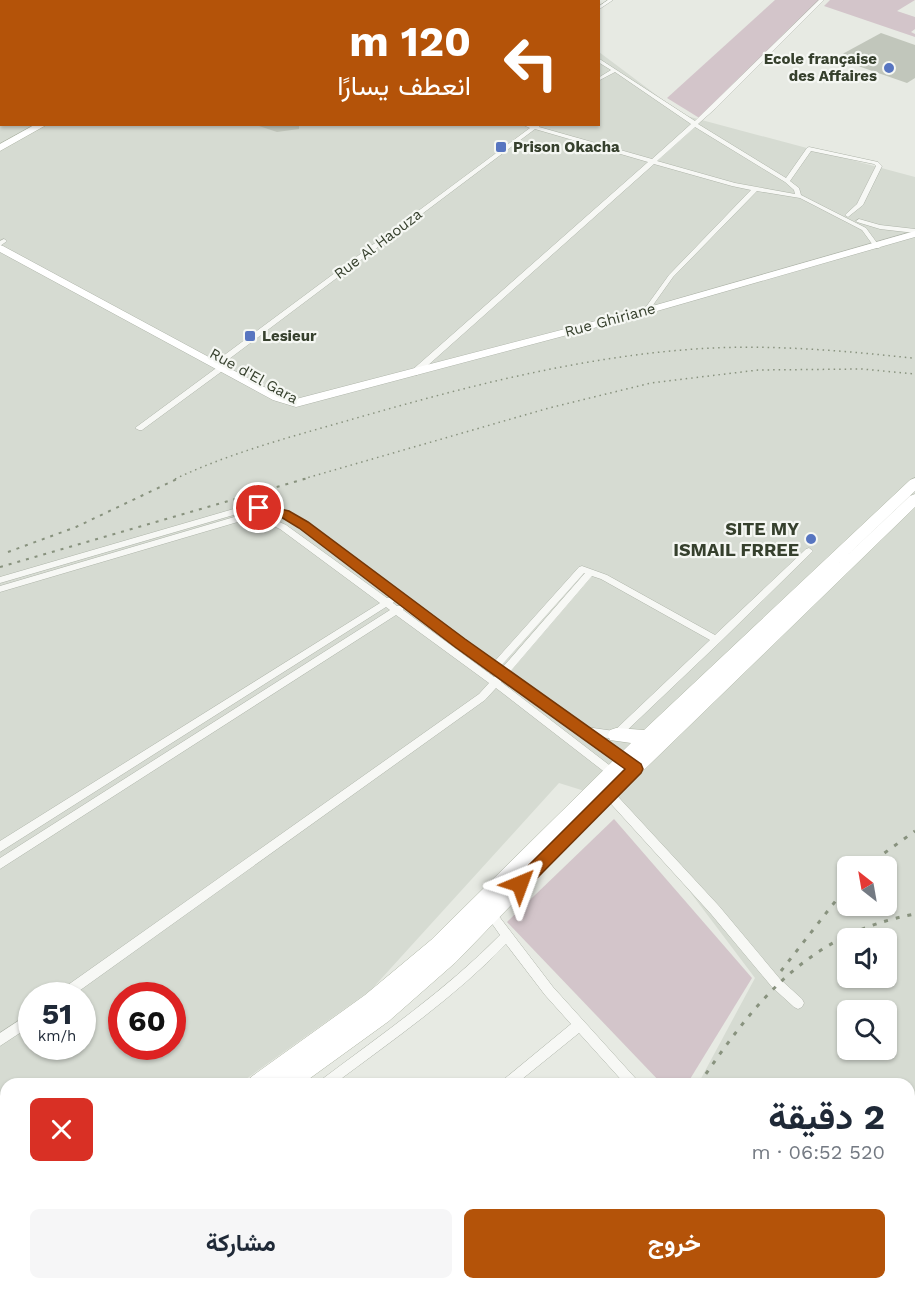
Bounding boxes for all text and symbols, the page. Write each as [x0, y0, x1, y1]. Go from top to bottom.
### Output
text: 120 m [349, 17, 471, 66]
icon: left [492, 24, 570, 102]
place label: Ecole française des Affaires [764, 50, 877, 85]
marker: Ecole française des Affaires [882, 61, 896, 75]
text: انعطف يسارًا [337, 70, 471, 102]
place label: Prison Okacha [513, 138, 620, 156]
marker: Prison Okacha [494, 140, 508, 154]
street label: Rue Al Haouza [330, 205, 426, 283]
street label: Rue Ghiriane [563, 299, 657, 341]
place label: Lesieur [262, 327, 317, 345]
marker: Lesieur [243, 329, 257, 343]
street label: Rue d'El Gara [207, 344, 302, 408]
pin [233, 482, 284, 533]
icon: arrive [242, 491, 275, 524]
place label: SITE MY ISMAIL FRREE [673, 518, 799, 560]
marker: SITE MY ISMAIL FRREE [804, 532, 818, 546]
position arrow [488, 852, 552, 916]
north arrow [837, 856, 897, 916]
map controls [837, 856, 897, 1060]
button: sound [837, 928, 897, 988]
speed limit sign: 60 [108, 982, 186, 1060]
text: 51 [42, 996, 72, 1031]
button: search [837, 1000, 897, 1060]
text: km/h [38, 1027, 76, 1045]
text: 2 دقيقة [768, 1096, 885, 1138]
button: close [30, 1098, 93, 1161]
text: 520 m · 06:52 [751, 1140, 885, 1164]
button: مشاركة [30, 1209, 452, 1278]
button: خروج [464, 1209, 885, 1278]

